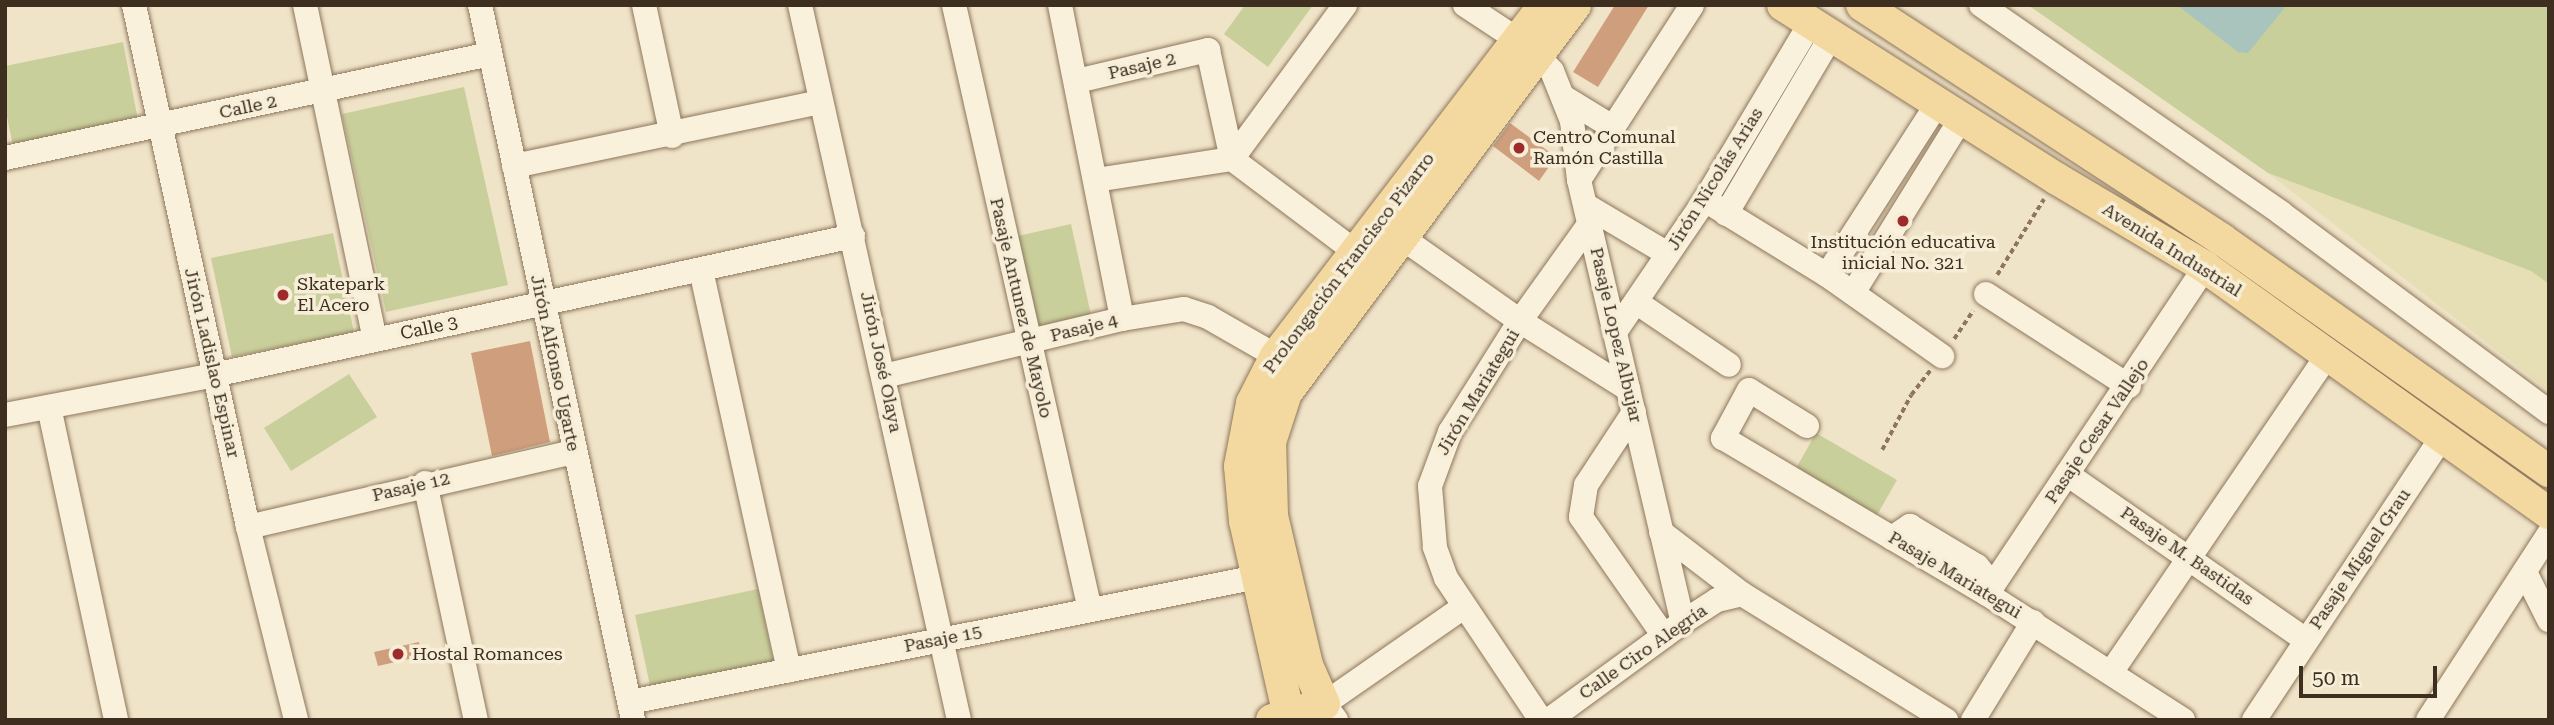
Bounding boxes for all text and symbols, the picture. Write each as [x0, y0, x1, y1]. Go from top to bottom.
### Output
street label: Pasaje 2 [1106, 48, 1178, 84]
street label: Calle 2 [217, 90, 279, 124]
street label: Jirón Nicolás Arias [1662, 104, 1768, 254]
place label: Centro Comunal Ramón Castilla [1533, 127, 1675, 170]
marker: Centro Comunal Ramón Castilla [1511, 140, 1527, 156]
street label: Prolongación Francisco Pizarro [1259, 148, 1439, 378]
street label: Pasaje Antunez de Mayolo [985, 196, 1057, 420]
street label: Avenida Industrial [2098, 198, 2246, 302]
marker: Institución educativa inicial No. 321 [1895, 213, 1911, 229]
place label: Institución educativa inicial No. 321 [1811, 232, 1995, 274]
street label: Pasaje Lopez Albujar [1585, 245, 1647, 425]
street label: Jirón Ladislao Espinar [180, 266, 244, 460]
street label: Jirón Alfonso Ugarte [526, 273, 584, 453]
place label: Skatepark El Acero [297, 274, 385, 316]
marker: Skatepark El Acero [275, 287, 291, 303]
street label: Jirón José Olaya [856, 290, 906, 434]
street label: Pasaje 4 [1048, 309, 1120, 347]
street label: Calle 3 [398, 311, 460, 345]
street label: Jirón Mariategui [1432, 325, 1524, 459]
street label: Pasaje Cesar Vallejo [2040, 354, 2154, 508]
street label: Pasaje 12 [370, 468, 452, 506]
street label: Pasaje Miguel Grau [2305, 484, 2415, 634]
street label: Pasaje M. Bastidas [2116, 502, 2258, 610]
street label: Pasaje Mariategui [1884, 527, 2026, 623]
street label: Calle Ciro Alegría [1575, 600, 1711, 704]
street label: Pasaje 15 [902, 621, 984, 657]
place label: Hostal Romances [412, 643, 562, 665]
marker: Hostal Romances [390, 646, 406, 662]
scale bar [2302, 652, 2440, 696]
text: 50 m [2312, 666, 2360, 690]

